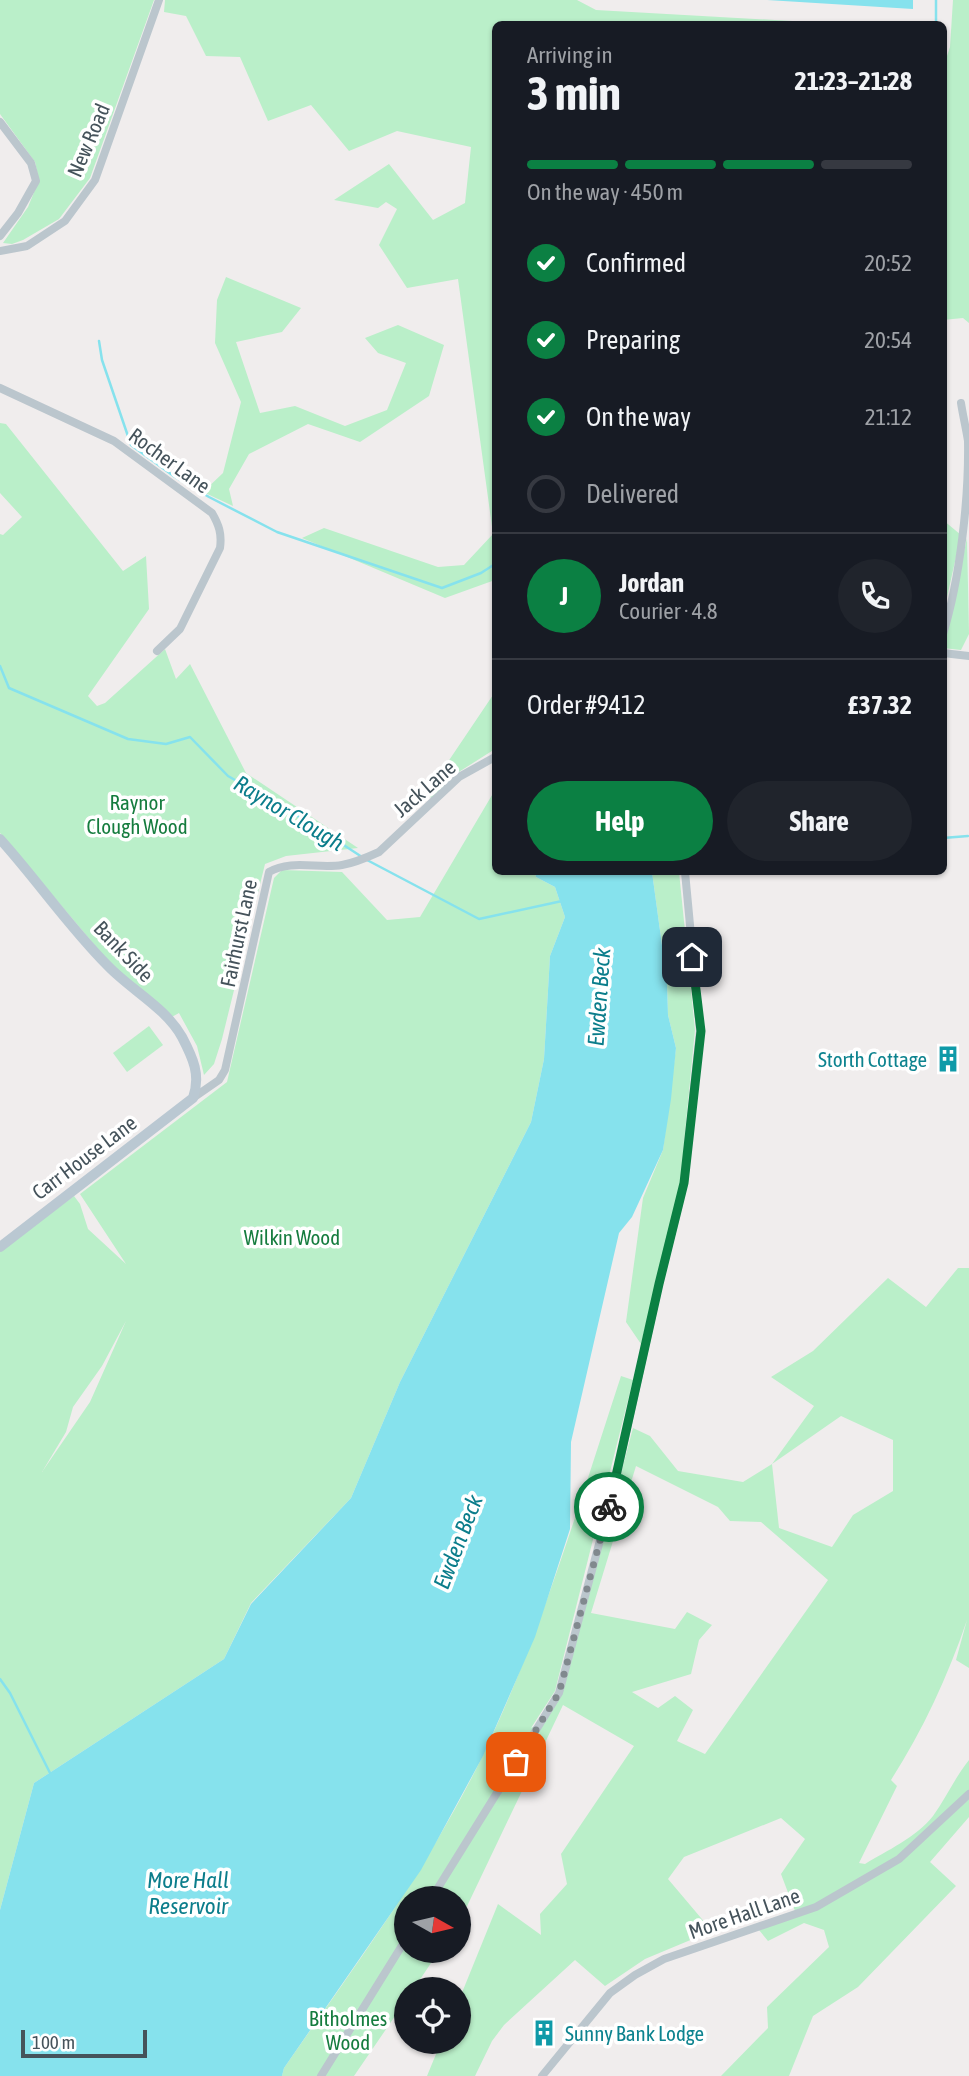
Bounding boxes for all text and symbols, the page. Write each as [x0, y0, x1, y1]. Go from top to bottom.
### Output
text: Arriving in [527, 42, 613, 68]
text: 21:23–21:28 [795, 66, 912, 96]
text: 3 min [527, 67, 621, 120]
street label: New Road [62, 100, 114, 180]
text: On the way · 450 m [527, 179, 683, 205]
icon: check [527, 244, 565, 282]
text: Confirmed [586, 248, 686, 278]
text: 20:52 [864, 250, 912, 276]
icon: check [527, 321, 565, 359]
text: Preparing [586, 325, 680, 355]
text: 20:54 [864, 327, 912, 353]
icon: check [527, 398, 565, 436]
text: On the way [586, 402, 691, 432]
text: 21:12 [865, 404, 912, 430]
street label: Rocher Lane [125, 423, 215, 497]
text: Delivered [586, 479, 679, 509]
button: phone [838, 559, 912, 633]
text: Jordan [619, 568, 684, 598]
text: J [560, 581, 568, 611]
text: Courier · 4.8 [619, 598, 718, 624]
text: Order #9412 [527, 690, 646, 720]
text: £37.32 [848, 690, 912, 720]
street label: Jack Lane [388, 755, 460, 821]
water label: Raynor Clough [229, 770, 349, 856]
button: Help [527, 781, 713, 861]
button: Share [727, 781, 912, 861]
park label: Raynor Clough Wood [86, 790, 188, 838]
street label: Fairhurst Lane [215, 877, 261, 989]
street label: Bank Side [89, 916, 159, 986]
pin [662, 927, 722, 987]
icon: home [673, 938, 711, 976]
water label: Ewden Beck [583, 946, 615, 1047]
building icon: Storth Cottage [933, 1044, 963, 1074]
place label: Storth Cottage [818, 1047, 927, 1071]
street label: Carr House Lane [27, 1110, 141, 1204]
park label: Wilkin Wood [244, 1225, 340, 1249]
courier [574, 1472, 644, 1542]
icon: bike [590, 1488, 628, 1526]
water label: Ewden Beck [428, 1491, 488, 1593]
pin [486, 1732, 546, 1792]
icon: bag [497, 1743, 535, 1781]
water label: More Hall Reservoir [147, 1867, 229, 1919]
street label: More Hall Lane [685, 1883, 803, 1943]
north arrow [394, 1886, 471, 1964]
map controls [394, 1886, 471, 2054]
button: locate [394, 1977, 471, 2054]
park label: Bitholmes Wood [309, 2006, 387, 2054]
building icon: Sunny Bank Lodge [529, 2018, 559, 2048]
place label: Sunny Bank Lodge [565, 2021, 704, 2045]
scale bar [21, 2027, 147, 2059]
text: 100 m [32, 2031, 75, 2053]

